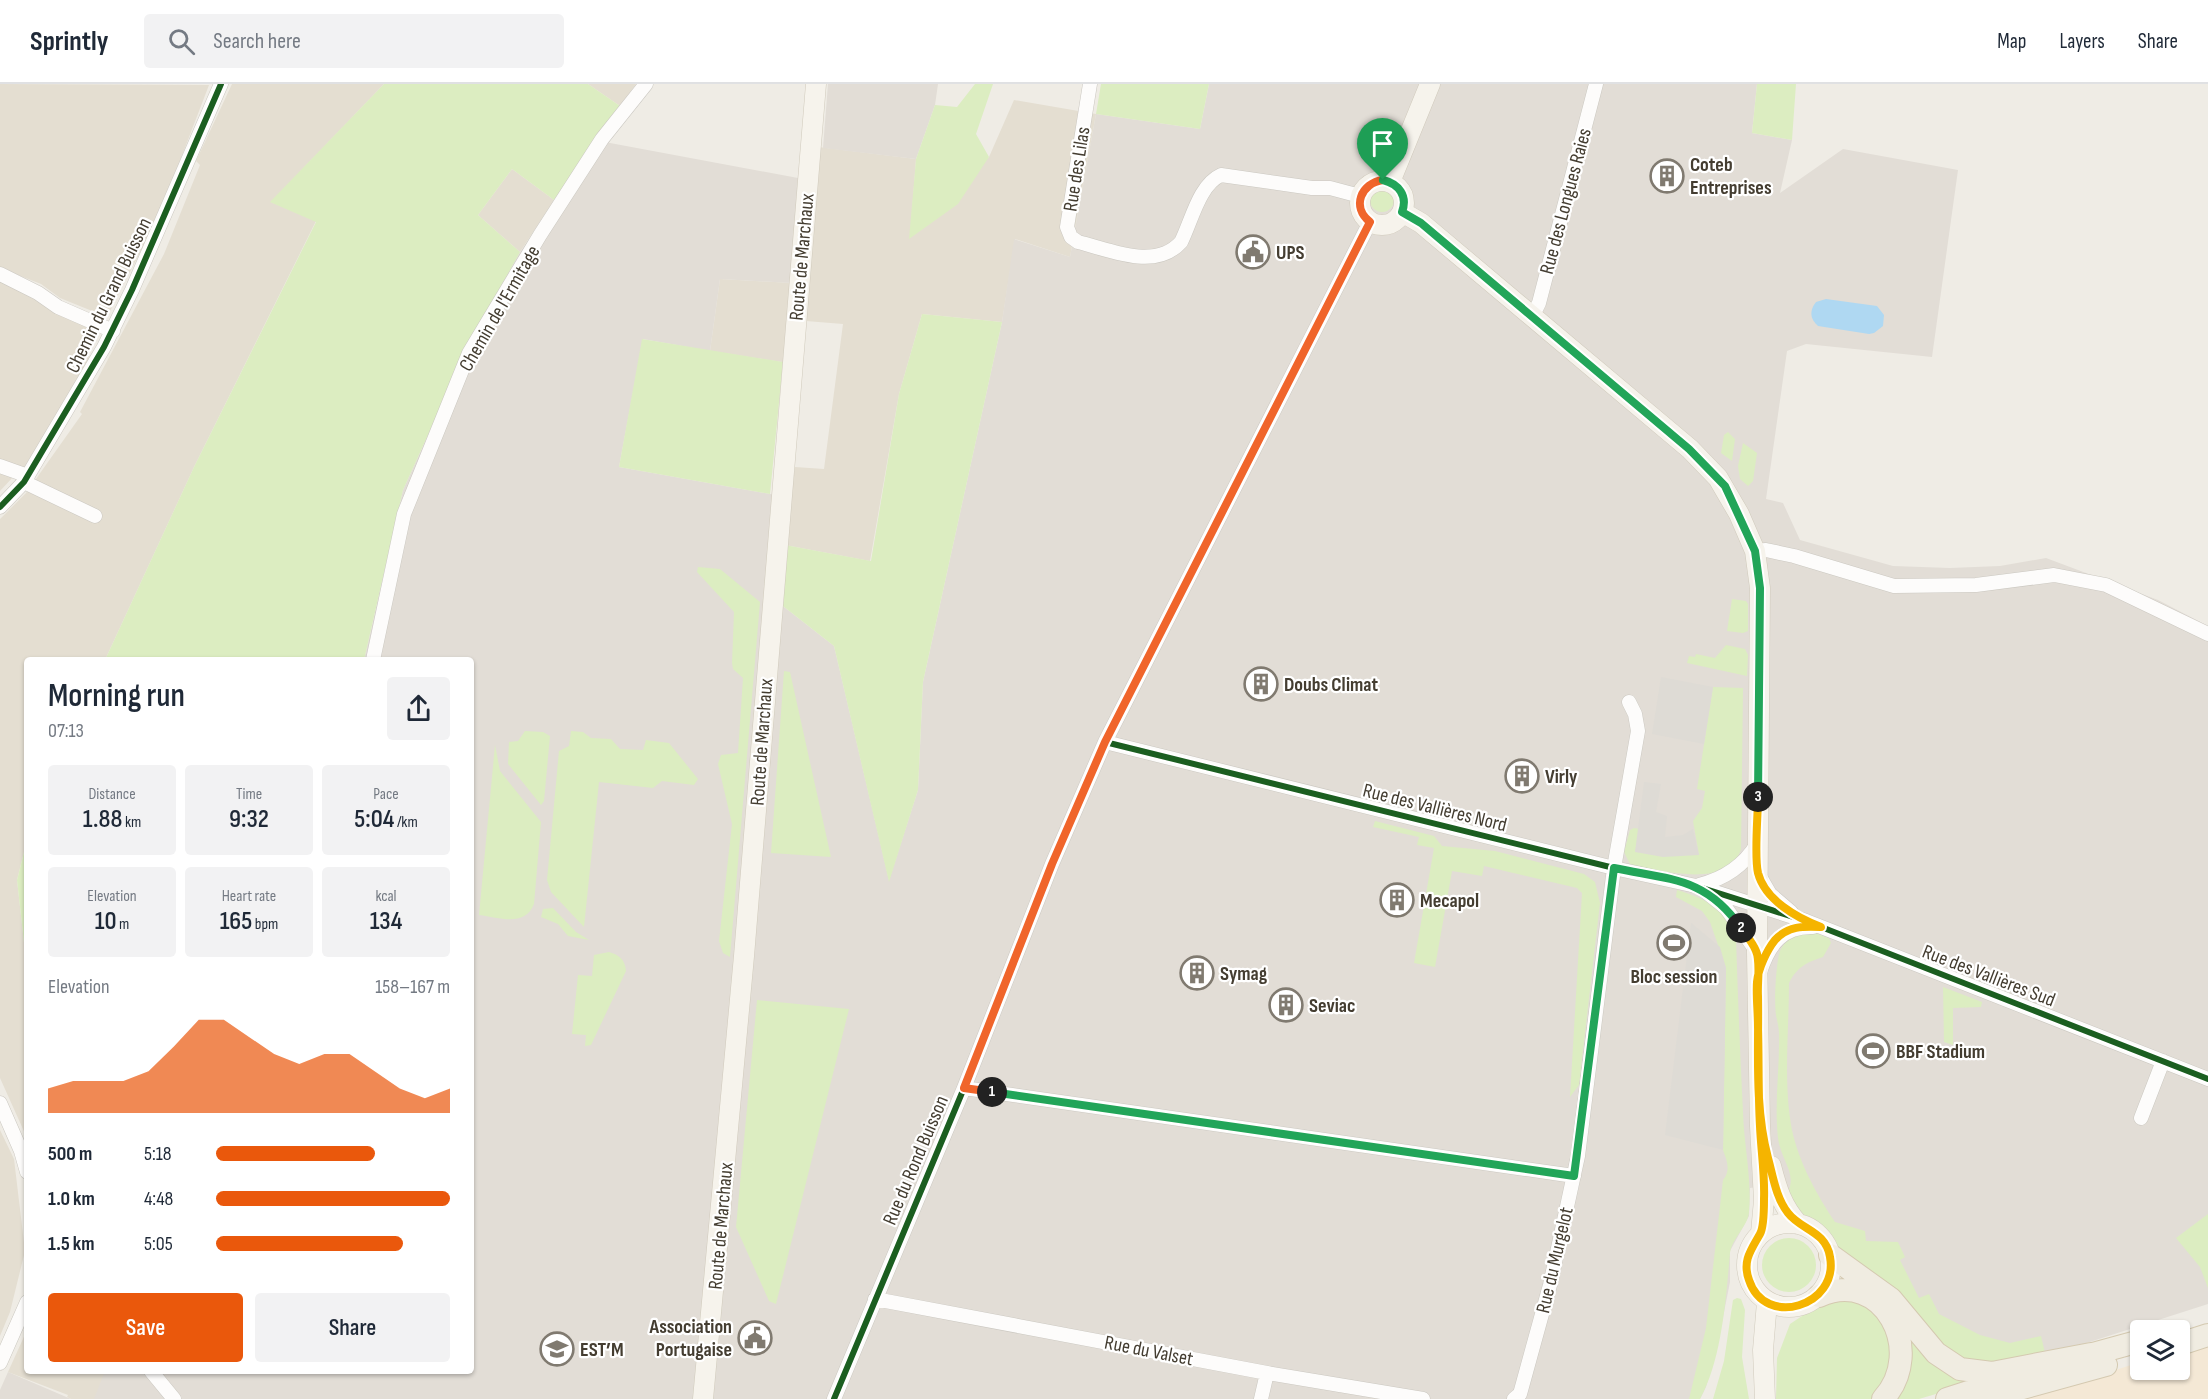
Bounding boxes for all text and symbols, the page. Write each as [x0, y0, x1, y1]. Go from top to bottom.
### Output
search box [144, 14, 564, 68]
text: Sprintly [30, 25, 108, 58]
icon: search [165, 25, 198, 58]
text: Search here [213, 28, 301, 55]
text: Map [1997, 29, 2026, 54]
text: Layers [2059, 29, 2105, 54]
text: Share [2138, 29, 2178, 54]
pin [1357, 118, 1408, 180]
street label: Rue des Lilas [1058, 125, 1096, 213]
street label: Rue des Longues Raies [1535, 126, 1597, 277]
icon: arrive [1366, 127, 1399, 160]
place label: Coteb Entreprises [1690, 153, 1772, 200]
building icon: Coteb Entreprises [1649, 158, 1685, 194]
street label: Route de Marchaux [784, 192, 820, 322]
street label: Chemin du Grand Buisson [61, 214, 157, 377]
public building icon: UPS [1235, 234, 1271, 270]
street label: Chemin de l'Ermitage [454, 241, 546, 376]
place label: UPS [1276, 241, 1305, 265]
building icon: Doubs Climat [1243, 666, 1279, 702]
place label: Doubs Climat [1284, 673, 1378, 697]
text: Morning run [48, 676, 185, 716]
button: share [387, 677, 450, 740]
street label: Route de Marchaux [746, 677, 778, 807]
text: 07:13 [48, 719, 84, 743]
building icon: Virly [1504, 758, 1540, 794]
place label: Virly [1545, 765, 1578, 789]
street label: Rue des Vallières Nord [1360, 779, 1509, 837]
pin: 3 [1743, 782, 1773, 812]
text: Distance [88, 785, 136, 804]
text: Time [236, 785, 262, 804]
text: Pace [373, 785, 399, 804]
text: 3 [1754, 787, 1762, 806]
text: 1.88 [83, 804, 122, 835]
text: 9:32 [229, 804, 269, 835]
text: 5:04 [354, 804, 394, 835]
text: km [122, 813, 141, 832]
text: /km [394, 813, 418, 832]
building icon: Mecapol [1379, 882, 1415, 918]
text: Elevation [87, 887, 137, 906]
text: Heart rate [222, 887, 276, 906]
text: kcal [375, 887, 397, 906]
place label: Mecapol [1420, 889, 1479, 913]
text: 10 [95, 906, 116, 937]
text: 165 [220, 906, 252, 937]
text: 134 [370, 906, 402, 937]
pin: 2 [1726, 913, 1756, 943]
text: m [116, 915, 129, 934]
text: bpm [252, 915, 278, 934]
text: 2 [1737, 918, 1745, 937]
sports icon: Bloc session [1656, 925, 1692, 961]
street label: Rue des Vallières Sud [1919, 940, 2058, 1012]
building icon: Symag [1179, 955, 1215, 991]
place label: Symag [1220, 962, 1268, 986]
place label: Bloc session [1631, 965, 1717, 989]
text: Elevation [48, 975, 110, 999]
text: 158–167 m [375, 975, 450, 999]
building icon: Seviac [1268, 987, 1304, 1023]
place label: Seviac [1309, 994, 1355, 1018]
sports icon: BBF Stadium [1855, 1033, 1891, 1069]
place label: BBF Stadium [1896, 1040, 1985, 1064]
pin: 1 [977, 1077, 1007, 1107]
text: 1 [989, 1082, 995, 1101]
street label: Rue du Rond Buisson [878, 1092, 954, 1229]
text: 500 m [48, 1142, 92, 1166]
text: 5:18 [144, 1142, 172, 1166]
street label: Route de Marchaux [703, 1161, 739, 1291]
text: 1.0 km [48, 1187, 95, 1211]
text: 4:48 [144, 1187, 173, 1211]
street label: Rue du Murgelot [1531, 1205, 1579, 1316]
text: 1.5 km [48, 1232, 94, 1256]
text: 5:05 [144, 1232, 173, 1256]
button: Save [48, 1293, 243, 1362]
button: Share [255, 1293, 450, 1362]
place label: Association Portugaise [649, 1315, 732, 1362]
public building icon: Association Portugaise [737, 1320, 773, 1356]
map controls [2130, 1320, 2190, 1380]
button: layers [2130, 1320, 2190, 1380]
school or university icon: EST’M [539, 1331, 575, 1367]
street label: Rue du Valset [1102, 1331, 1195, 1371]
place label: EST’M [580, 1338, 624, 1362]

